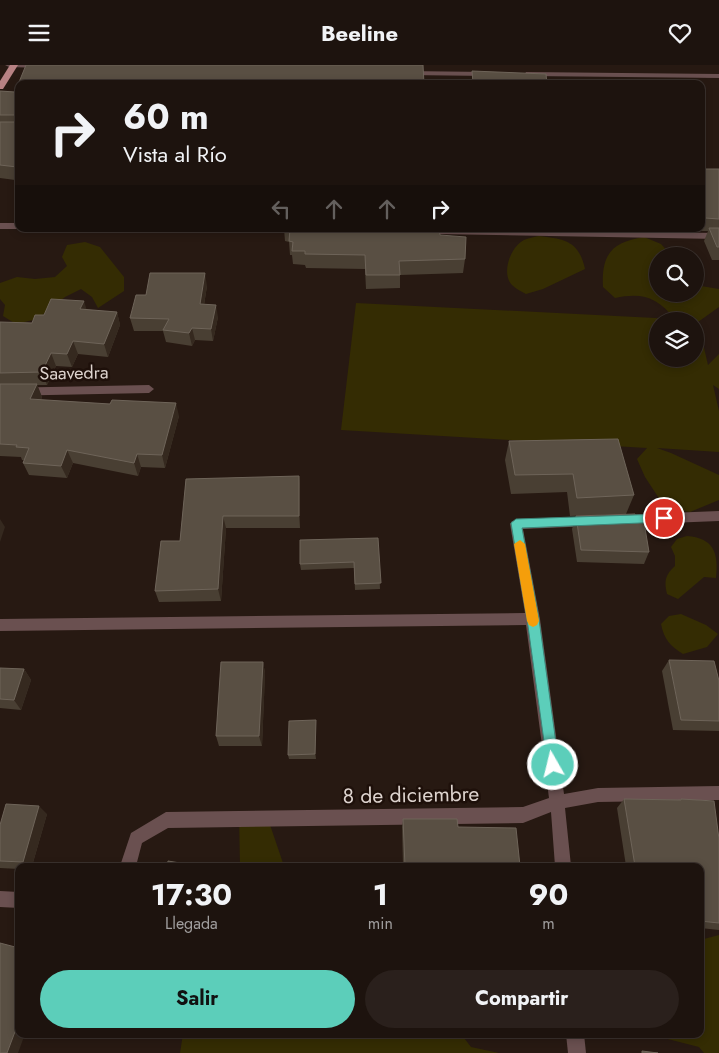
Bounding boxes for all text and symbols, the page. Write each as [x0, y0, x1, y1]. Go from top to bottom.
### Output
text: Beeline [321, 17, 398, 49]
icon: menu [25, 19, 53, 47]
icon: heart [666, 19, 694, 47]
text: 60 m [123, 92, 209, 142]
icon: right [40, 100, 105, 165]
text: Vista al Río [123, 138, 227, 170]
icon: left [267, 195, 295, 223]
icon: ahead [320, 195, 348, 223]
icon: ahead [373, 195, 401, 223]
icon: right [426, 195, 454, 223]
map controls [649, 247, 704, 367]
button: search [649, 247, 704, 302]
button: layers [649, 312, 704, 367]
street label: Saavedra [39, 359, 109, 387]
pin [643, 497, 685, 539]
icon: arrive [650, 504, 678, 532]
position arrow [526, 738, 578, 790]
street label: 8 de diciembre [342, 779, 480, 811]
text: 17:30 [151, 873, 232, 916]
text: 1 [373, 873, 388, 916]
text: 90 [528, 873, 568, 916]
text: Llegada [165, 912, 218, 935]
text: min [368, 912, 393, 935]
text: m [542, 912, 555, 935]
button: Salir [40, 970, 355, 1028]
button: Compartir [365, 970, 679, 1028]

